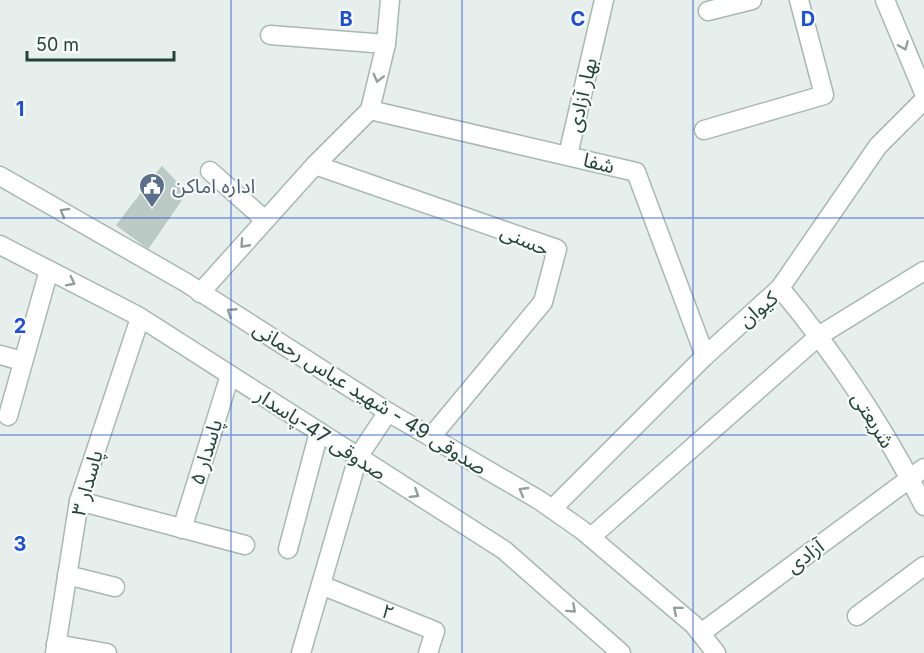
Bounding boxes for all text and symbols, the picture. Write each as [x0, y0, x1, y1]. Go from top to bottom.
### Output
text: B [339, 7, 353, 31]
text: C [571, 7, 585, 31]
text: D [801, 7, 815, 31]
scale bar [27, 24, 174, 62]
text: 50 m [36, 34, 79, 55]
one-way arrow [897, 40, 909, 51]
street label: بهار آزادی [562, 56, 602, 134]
one-way arrow [372, 73, 385, 83]
text: 1 [16, 97, 24, 121]
street label: شفا [581, 148, 617, 178]
public building icon: اداره اماکن [137, 171, 167, 209]
place label: اداره اماکن [172, 174, 255, 198]
one-way arrow [60, 208, 70, 220]
street label: حسنی [497, 219, 553, 261]
one-way arrow [240, 237, 251, 247]
one-way arrow [64, 274, 75, 286]
street label: کیوان [734, 285, 783, 332]
one-way arrow [227, 308, 237, 320]
text: 2 [14, 314, 26, 338]
street label: صدوقی 49 - شهید عباس رحمانی [249, 316, 491, 480]
street label: صدوقی 47-پاسدار [250, 382, 391, 486]
street label: شریعتی [847, 388, 899, 452]
street label: پاسدار ۵ [185, 416, 228, 488]
street label: پاسدار ۳ [66, 447, 109, 519]
one-way arrow [409, 486, 419, 498]
one-way arrow [519, 487, 529, 498]
text: 3 [14, 532, 26, 556]
street label: آزادی [781, 533, 830, 578]
street label: ۲ [378, 599, 398, 625]
one-way arrow [565, 602, 575, 613]
one-way arrow [673, 606, 684, 617]

